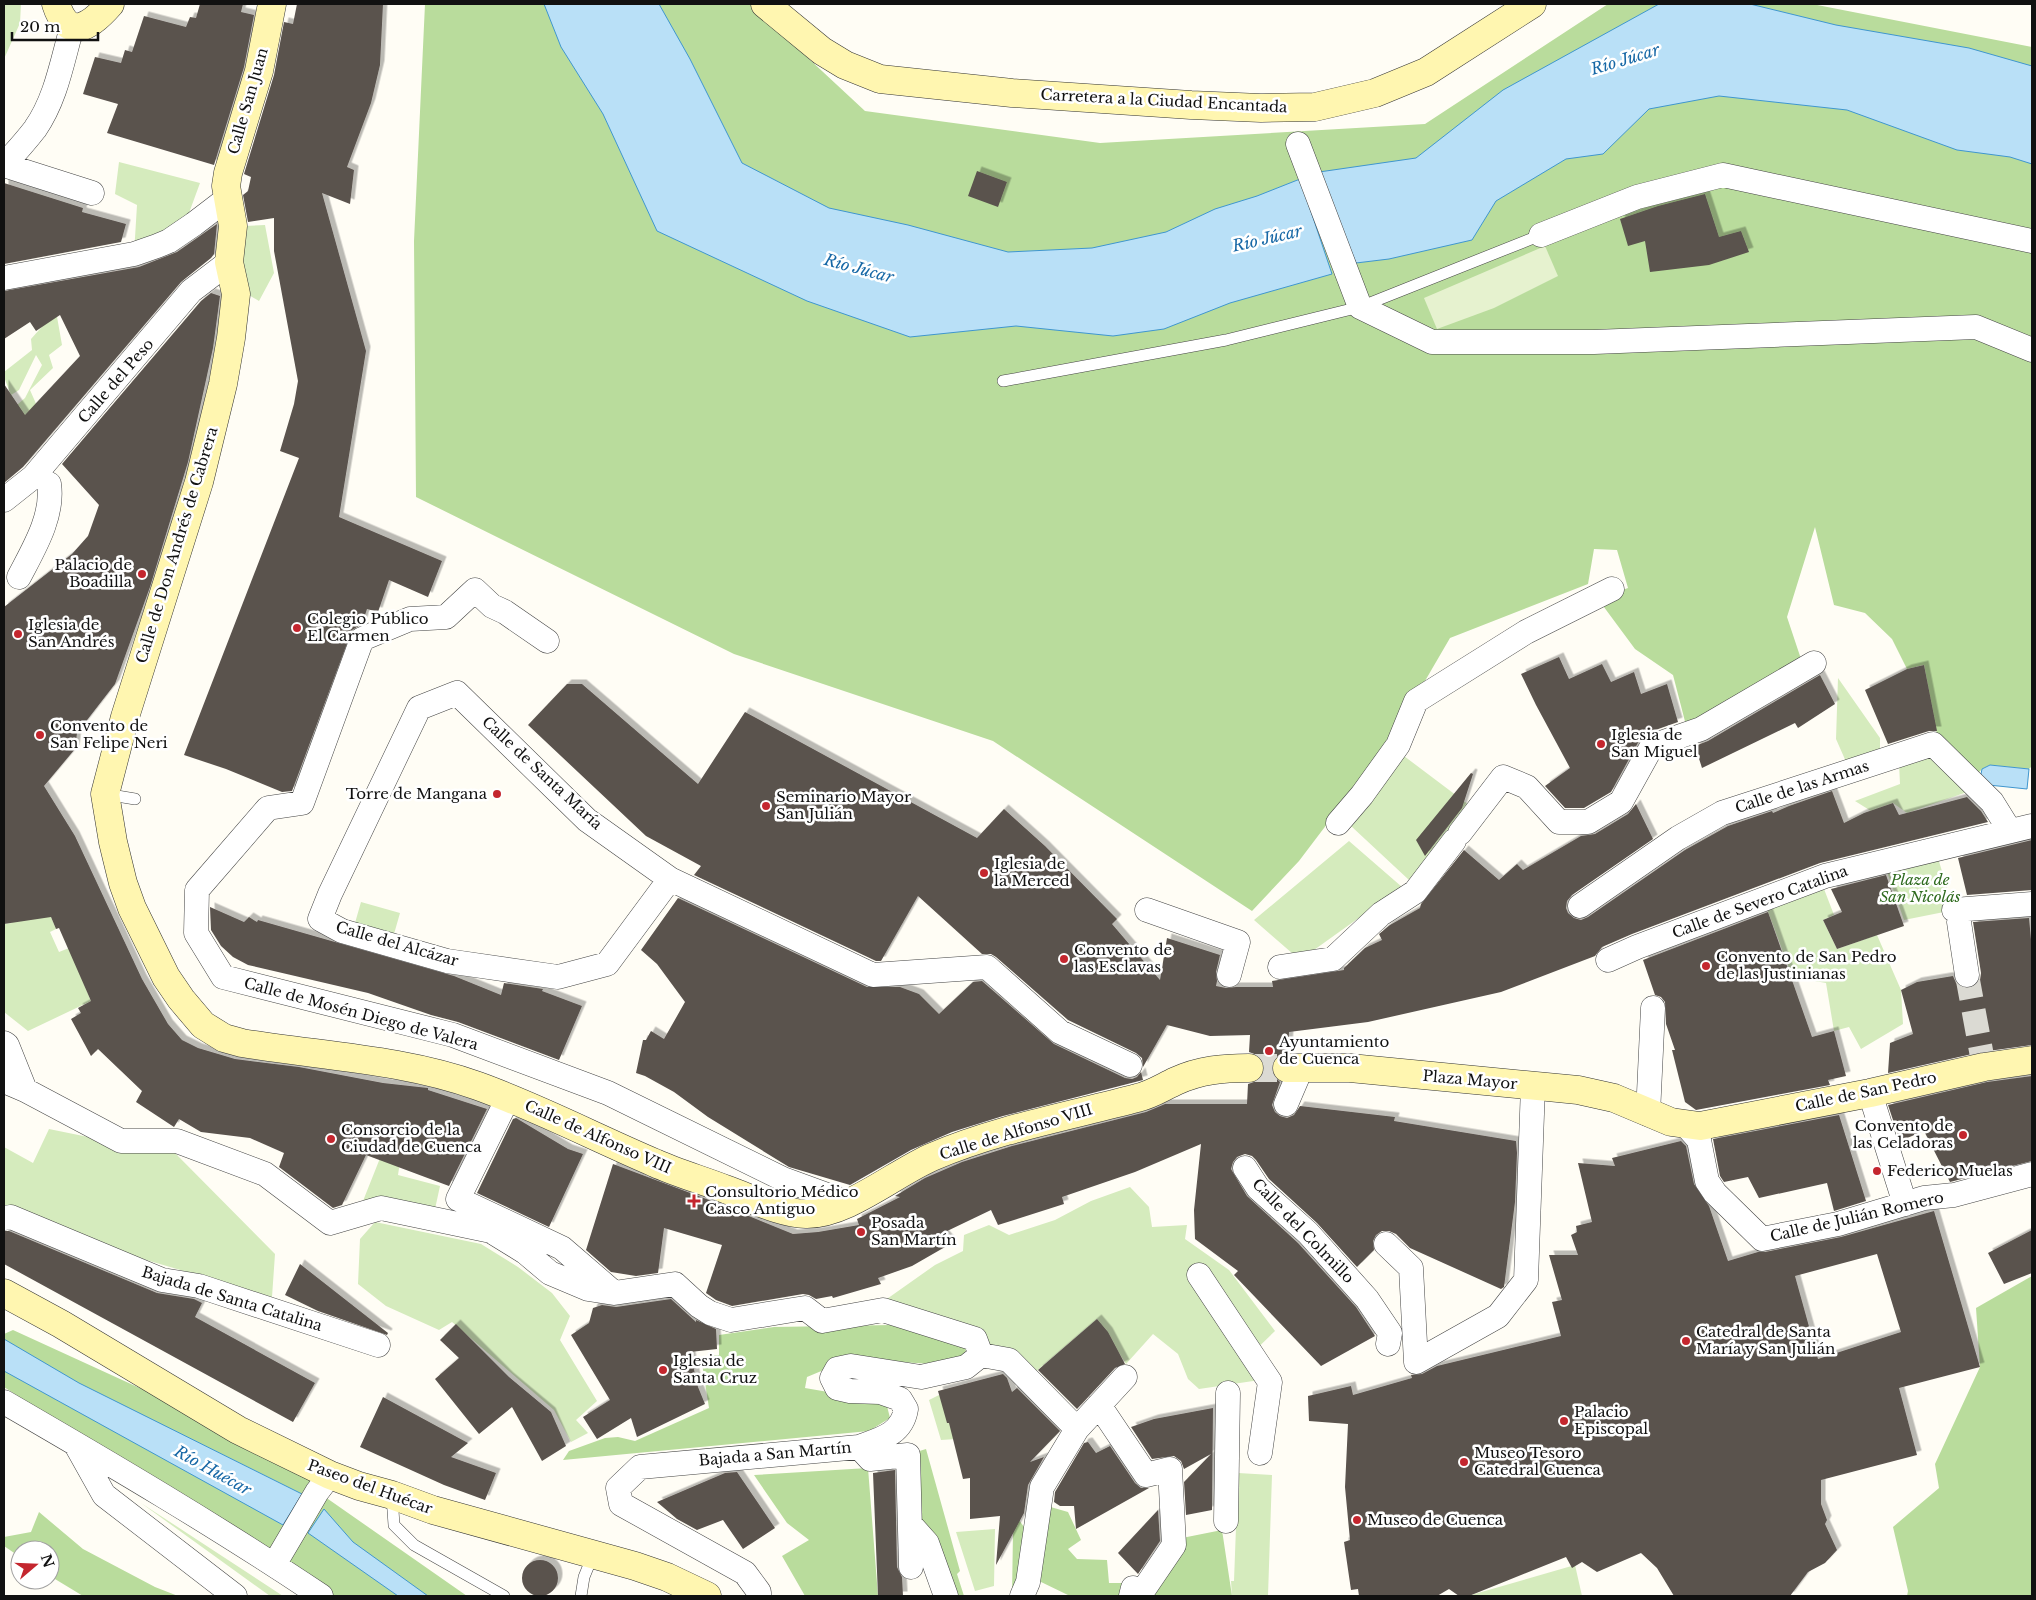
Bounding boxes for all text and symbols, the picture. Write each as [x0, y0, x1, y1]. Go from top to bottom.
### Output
scale bar [12, 10, 99, 42]
text: 20 m [20, 17, 60, 36]
water label: Río Júcar [1587, 39, 1662, 79]
street label: Calle San Juan [223, 45, 272, 156]
street label: Carretera a la Ciudad Encantada [1040, 85, 1289, 116]
water label: Río Júcar [1229, 220, 1304, 256]
water label: Río Júcar [821, 249, 897, 287]
street label: Calle del Peso [74, 334, 158, 427]
street label: Calle de Don Andrés de Cabrera [131, 424, 222, 665]
place label: Palacio de Boadilla [54, 555, 133, 591]
marker: Palacio de Boadilla [136, 568, 148, 580]
place label: Colegio Público El Carmen [307, 609, 429, 645]
place label: Iglesia de San Andrés [28, 615, 115, 651]
marker: Colegio Público El Carmen [291, 622, 303, 634]
marker: Iglesia de San Andrés [12, 628, 24, 640]
street label: Calle de Santa María [478, 712, 607, 834]
place label: Convento de San Felipe Neri [50, 716, 168, 752]
place label: Iglesia de San Miguel [1611, 725, 1698, 761]
marker: Convento de San Felipe Neri [34, 729, 46, 741]
marker: Iglesia de San Miguel [1595, 738, 1607, 750]
street label: Calle de las Armas [1732, 756, 1871, 817]
place label: Torre de Mangana [346, 784, 488, 803]
place label: Seminario Mayor San Julián [776, 787, 912, 823]
marker: Torre de Mangana [491, 788, 503, 800]
marker: Seminario Mayor San Julián [760, 800, 772, 812]
place label: Iglesia de la Merced [994, 854, 1070, 890]
street label: Calle de Severo Catalina [1669, 861, 1851, 942]
marker: Iglesia de la Merced [978, 867, 990, 879]
park label: Plaza de San Nicolás [1879, 870, 1961, 906]
street label: Calle del Alcázar [334, 917, 462, 970]
place label: Convento de las Esclavas [1074, 940, 1172, 976]
place label: Convento de San Pedro de las Justinianas [1716, 947, 1897, 983]
marker: Convento de las Esclavas [1058, 953, 1070, 965]
marker: Convento de San Pedro de las Justinianas [1700, 960, 1712, 972]
street label: Calle de Mosén Diego de Valera [242, 973, 481, 1054]
place label: Ayuntamiento de Cuenca [1278, 1032, 1389, 1068]
marker: Ayuntamiento de Cuenca [1263, 1045, 1275, 1057]
street label: Plaza Mayor [1422, 1066, 1519, 1093]
street label: Calle de San Pedro [1793, 1067, 1938, 1116]
street label: Calle de Alfonso VIII [522, 1096, 675, 1178]
street label: Calle de Alfonso VIII [937, 1099, 1095, 1164]
place label: Convento de las Celadoras [1853, 1116, 1953, 1152]
place label: Consorcio de la Ciudad de Cuenca [341, 1120, 482, 1156]
marker: Convento de las Celadoras [1957, 1129, 1969, 1141]
marker: Consorcio de la Ciudad de Cuenca [325, 1133, 337, 1145]
place label: Federico Muelas [1887, 1161, 2013, 1180]
marker: Federico Muelas [1871, 1165, 1883, 1177]
street label: Calle del Colmillo [1248, 1174, 1358, 1287]
place label: Consultorio Médico Casco Antiguo [705, 1182, 859, 1218]
street label: Calle de Julián Romero [1768, 1187, 1946, 1246]
marker: Consultorio Médico Casco Antiguo [687, 1194, 701, 1208]
place label: Posada San Martín [871, 1213, 957, 1249]
marker: Posada San Martín [855, 1226, 867, 1238]
street label: Bajada de Santa Catalina [140, 1262, 325, 1335]
place label: Catedral de Santa María y San Julián [1696, 1322, 1835, 1358]
marker: Catedral de Santa María y San Julián [1680, 1335, 1692, 1347]
place label: Iglesia de Santa Cruz [673, 1351, 757, 1387]
marker: Iglesia de Santa Cruz [657, 1364, 669, 1376]
place label: Palacio Episcopal [1574, 1402, 1648, 1438]
marker: Palacio Episcopal [1558, 1415, 1570, 1427]
street label: Bajada a San Martín [698, 1437, 852, 1470]
water label: Río Huécar [170, 1440, 255, 1500]
place label: Museo Tesoro Catedral Cuenca [1474, 1443, 1601, 1479]
street label: Paseo del Huécar [305, 1455, 436, 1518]
marker: Museo Tesoro Catedral Cuenca [1458, 1456, 1470, 1468]
place label: Museo de Cuenca [1367, 1510, 1504, 1529]
marker: Museo de Cuenca [1351, 1514, 1363, 1526]
north arrow [10, 1540, 60, 1590]
text: N [37, 1552, 58, 1570]

